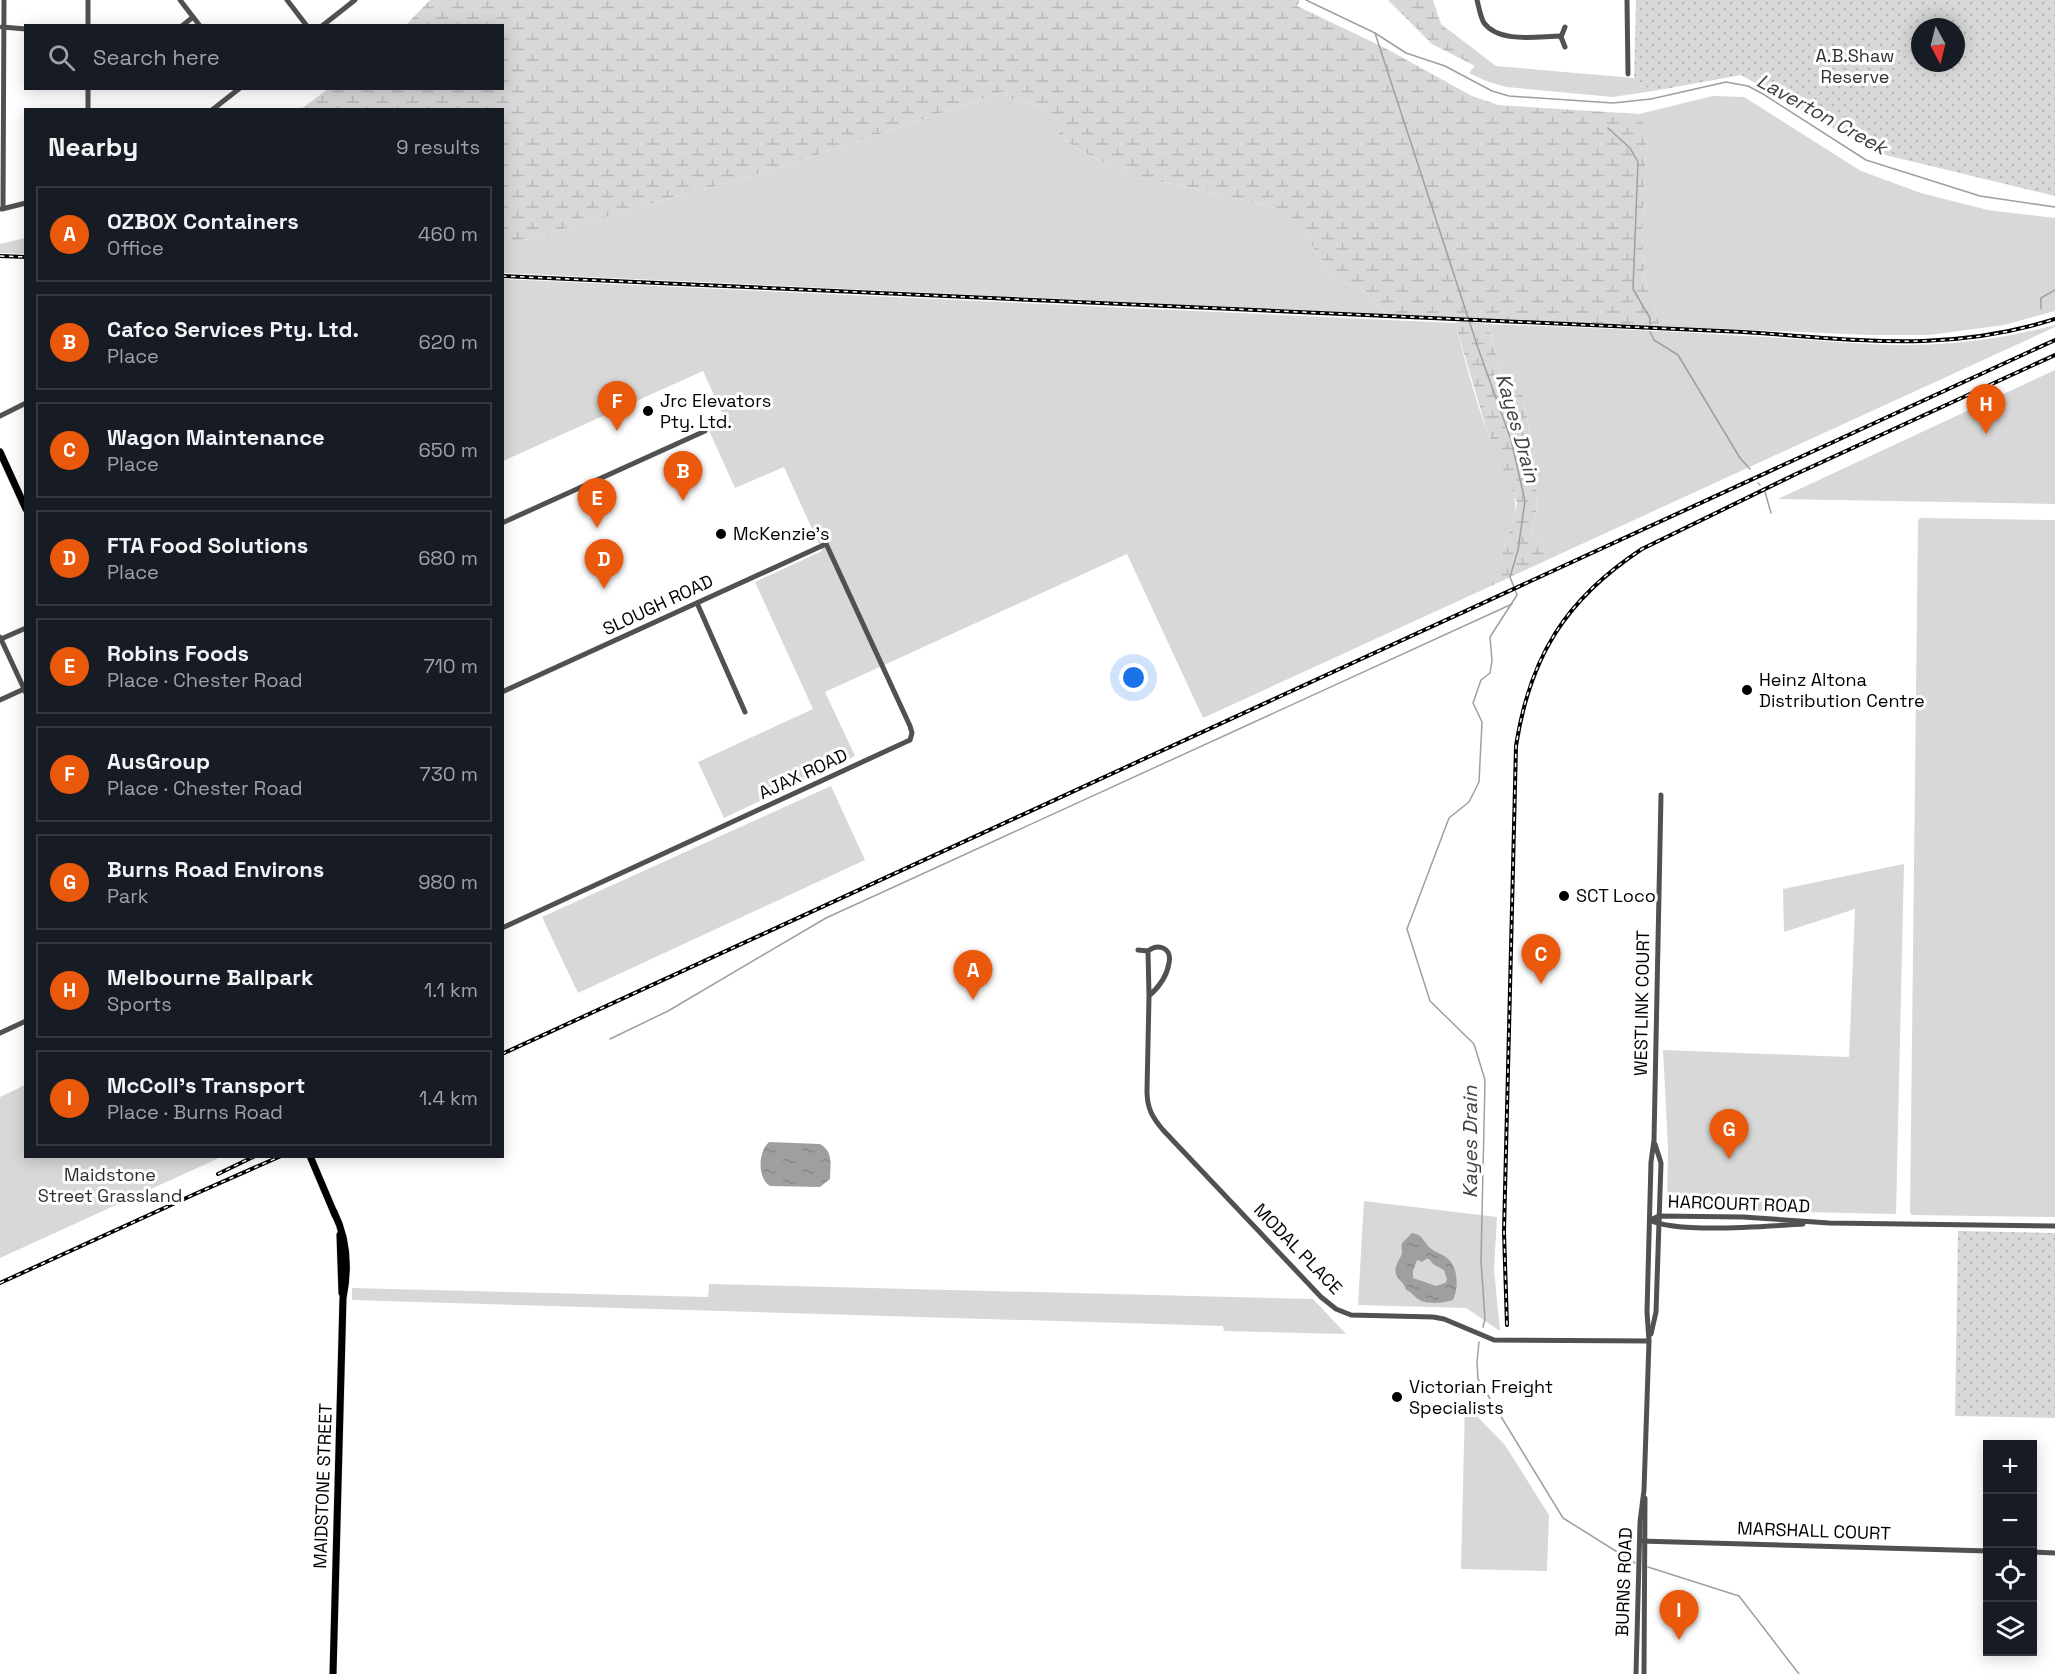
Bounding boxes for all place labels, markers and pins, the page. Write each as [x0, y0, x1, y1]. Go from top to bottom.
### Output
pin: F [598, 382, 636, 431]
pin: H [1966, 384, 2006, 434]
place label: Jrc Elevators Pty. Ltd. [660, 389, 771, 433]
marker: Jrc Elevators Pty. Ltd. [641, 404, 655, 418]
pin: B [664, 452, 702, 501]
pin: E [578, 478, 616, 528]
place label: McKenzie's [733, 522, 829, 545]
marker: McKenzie's [714, 527, 728, 541]
pin: D [584, 540, 624, 589]
place label: Heinz Altona Distribution Centre [1759, 668, 1925, 712]
marker: Heinz Altona Distribution Centre [1740, 683, 1754, 697]
place label: SCT Loco [1576, 884, 1656, 907]
marker: SCT Loco [1557, 889, 1571, 903]
pin: C [1522, 934, 1560, 984]
pin: A [954, 950, 992, 1000]
pin: G [1710, 1110, 1748, 1159]
place label: Victorian Freight Specialists [1409, 1375, 1553, 1419]
marker: Victorian Freight Specialists [1390, 1390, 1404, 1404]
pin: I [1660, 1590, 1698, 1640]

